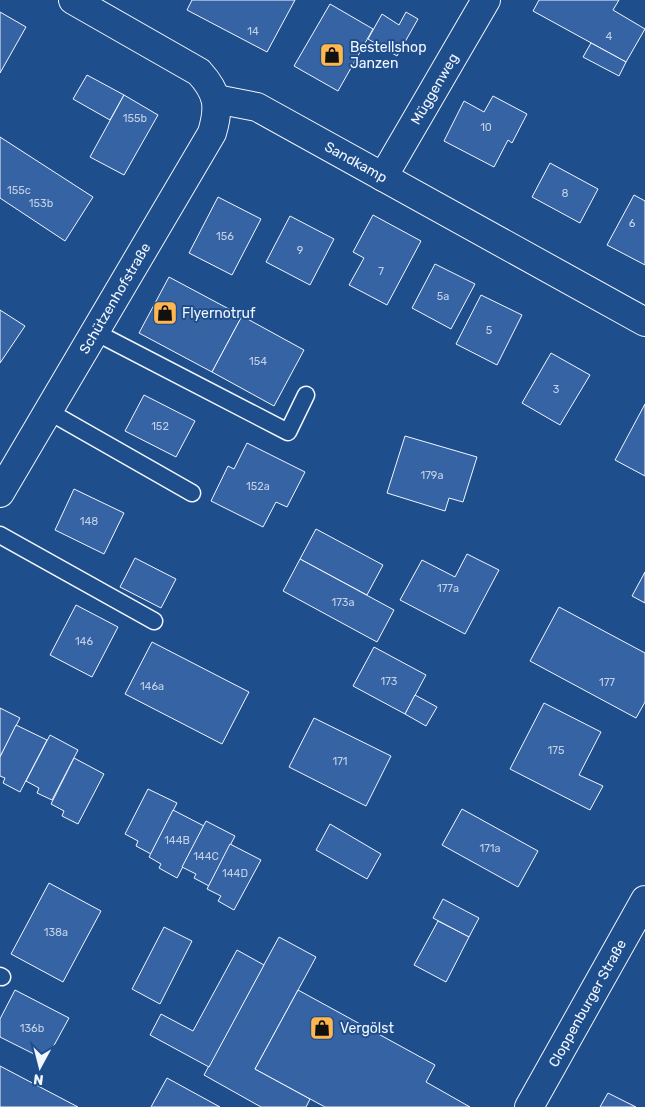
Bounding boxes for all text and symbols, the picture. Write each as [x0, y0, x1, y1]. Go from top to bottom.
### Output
house number: 14 [247, 25, 259, 38]
house number: 4 [606, 30, 613, 43]
place label: Bestellshop Janzen [350, 39, 427, 72]
shop icon: Bestellshop Janzen [319, 42, 345, 68]
street label: Müggenweg [407, 50, 462, 128]
house number: 155b [123, 112, 147, 125]
house number: 10 [480, 121, 492, 134]
street label: Sandkamp [322, 138, 390, 186]
house number: 155c [7, 184, 31, 197]
house number: 8 [562, 187, 569, 200]
house number: 153b [29, 197, 53, 210]
house number: 6 [629, 217, 636, 230]
house number: 156 [216, 230, 234, 243]
street label: Schützenhofstraße [75, 240, 154, 357]
house number: 9 [297, 244, 303, 257]
house number: 7 [378, 265, 384, 278]
house number: 5a [437, 290, 449, 303]
shop icon: Flyernotruf [152, 300, 178, 326]
place label: Flyernotruf [182, 305, 256, 322]
house number: 5 [486, 324, 493, 337]
house number: 154 [249, 355, 267, 368]
house number: 3 [553, 383, 560, 396]
house number: 152 [151, 420, 169, 433]
house number: 179a [421, 469, 443, 482]
house number: 152a [246, 480, 270, 493]
house number: 148 [80, 515, 98, 528]
house number: 177a [437, 582, 459, 595]
house number: 173a [331, 596, 355, 609]
house number: 146 [75, 635, 93, 648]
house number: 173 [381, 675, 398, 688]
house number: 177 [599, 676, 615, 689]
house number: 146a [140, 680, 164, 693]
house number: 175 [548, 744, 565, 757]
house number: 171 [332, 755, 348, 768]
house number: 144B [164, 834, 190, 847]
house number: 171a [479, 842, 501, 855]
house number: 144C [193, 850, 219, 863]
house number: 144D [222, 867, 248, 880]
house number: 138a [44, 926, 68, 939]
street label: Cloppenburger Straße [545, 936, 630, 1070]
shop icon: Vergölst [309, 1015, 335, 1041]
place label: Vergölst [340, 1020, 394, 1037]
house number: 136b [20, 1022, 44, 1035]
north arrow [15, 1042, 65, 1092]
text: N [32, 1070, 45, 1088]

